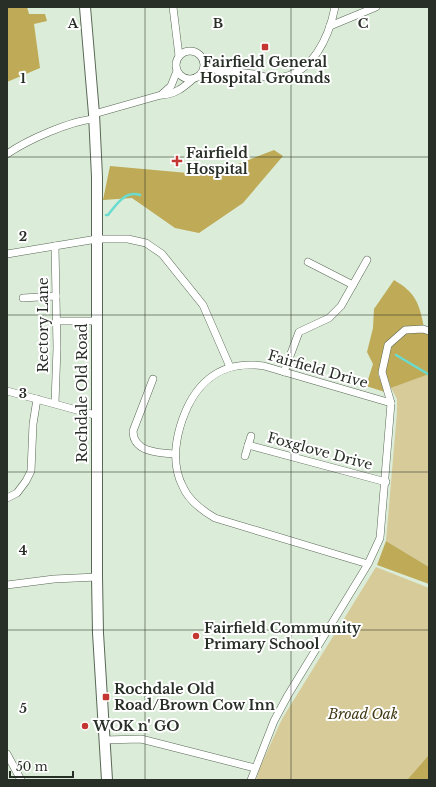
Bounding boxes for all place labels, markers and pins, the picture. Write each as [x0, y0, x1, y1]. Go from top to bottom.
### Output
marker: Fairfield General Hospital Grounds [260, 42, 270, 52]
place label: Fairfield General Hospital Grounds [200, 53, 331, 87]
place label: Fairfield Hospital [186, 144, 248, 178]
marker: Fairfield Hospital [171, 155, 183, 167]
place label: Fairfield Community Primary School [204, 619, 362, 653]
marker: Fairfield Community Primary School [191, 631, 201, 641]
place label: Rochdale Old Road/Brown Cow Inn [114, 680, 275, 714]
marker: Rochdale Old Road/Brown Cow Inn [101, 692, 111, 702]
place label: WOK n' GO [92, 717, 179, 735]
marker: WOK n' GO [80, 721, 90, 731]

